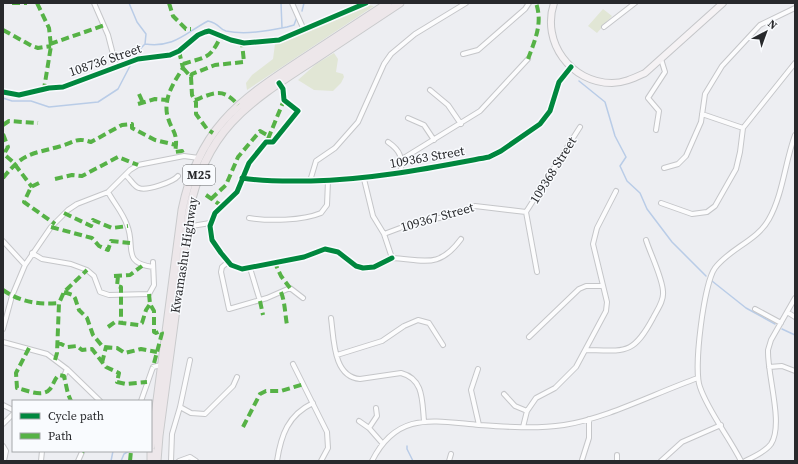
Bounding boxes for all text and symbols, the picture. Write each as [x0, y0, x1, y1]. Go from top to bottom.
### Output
north arrow [746, 12, 786, 52]
text: N [764, 17, 780, 33]
street label: 108736 Street [66, 39, 144, 80]
street label: 109368 Street [526, 133, 581, 207]
street label: 109363 Street [388, 142, 466, 172]
road number: M25 [183, 165, 215, 185]
street label: Kwamashu Highway [166, 195, 202, 314]
street label: 109367 Street [398, 198, 476, 236]
legend [12, 400, 152, 452]
text: Cycle path [48, 408, 104, 424]
text: Path [48, 428, 72, 444]

